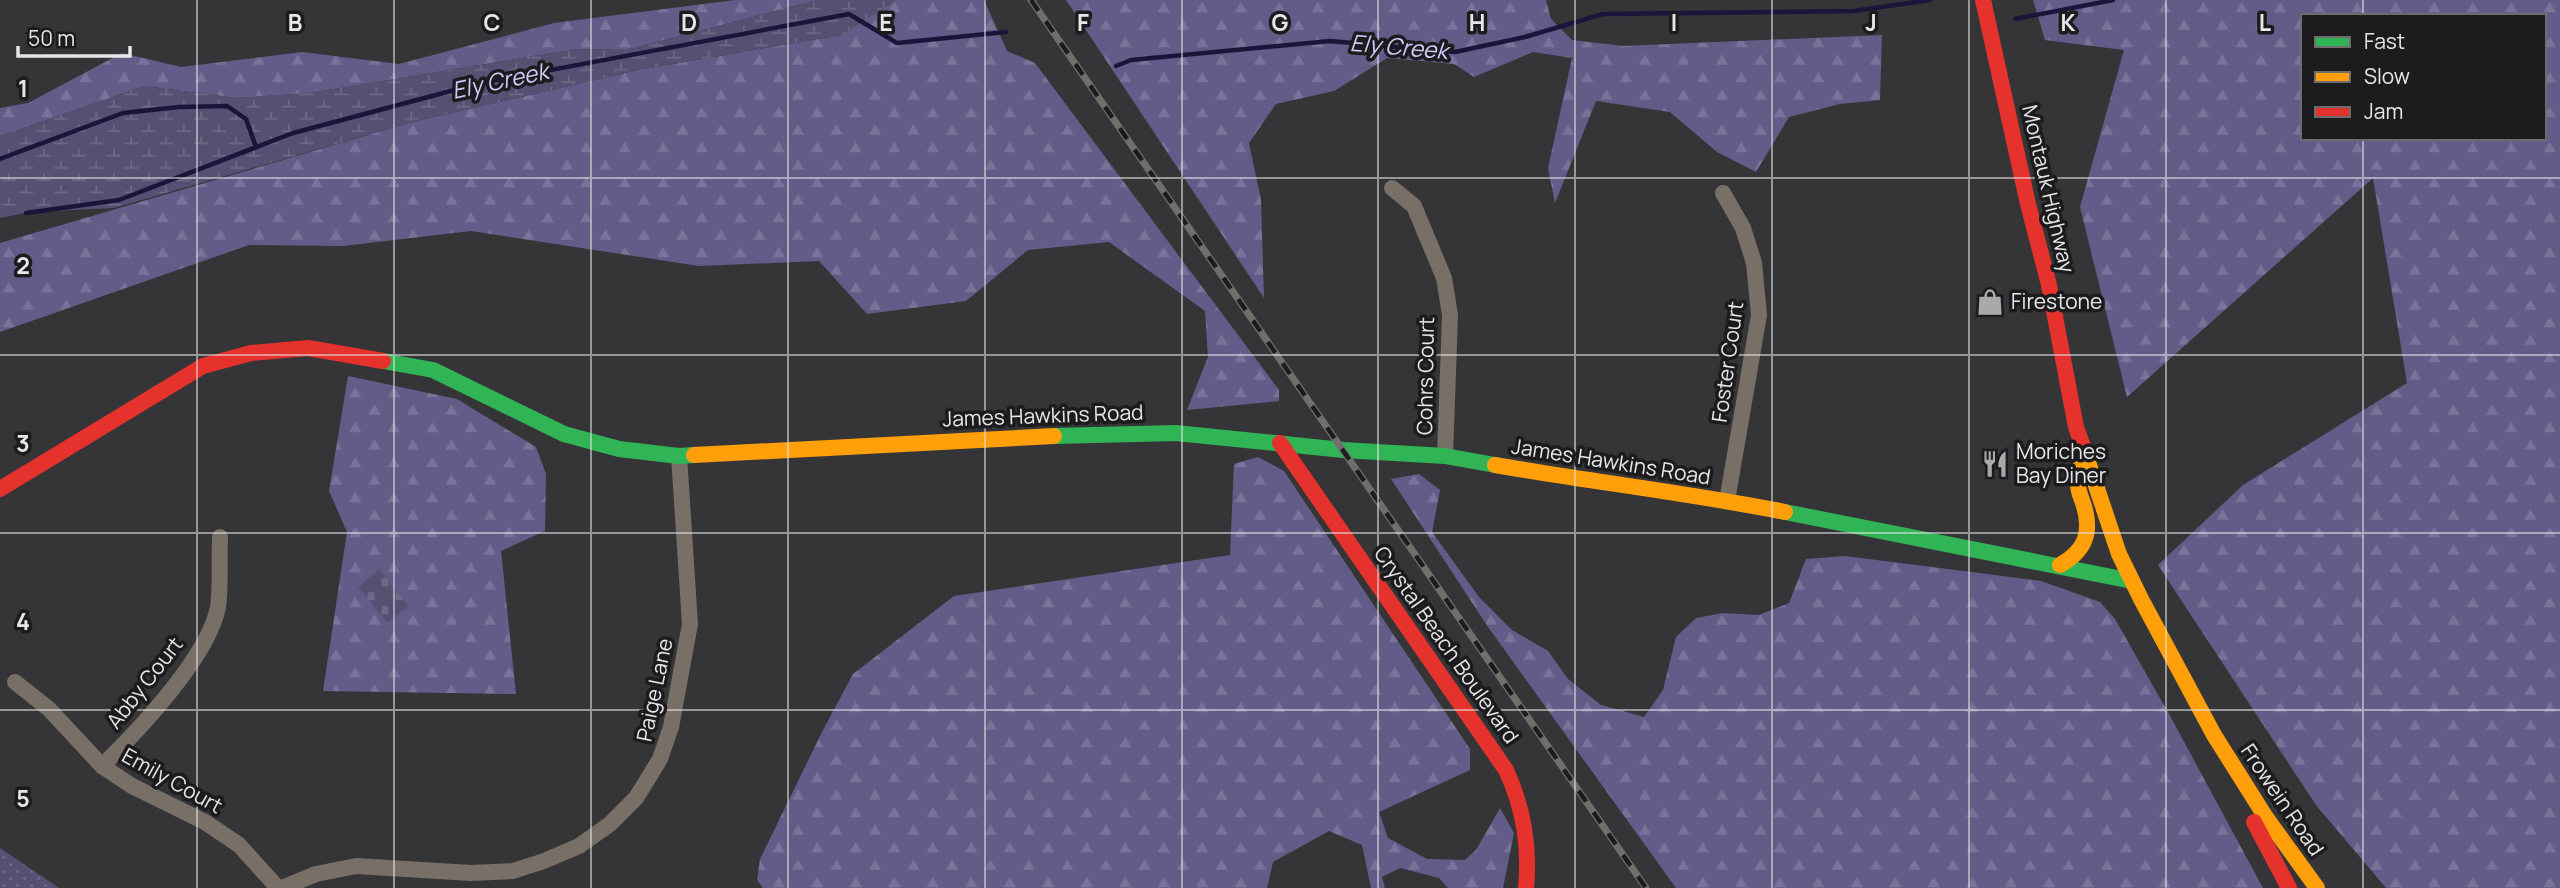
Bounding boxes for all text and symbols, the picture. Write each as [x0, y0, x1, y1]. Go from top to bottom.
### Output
text: B [288, 6, 302, 38]
text: C [484, 6, 501, 38]
text: D [681, 6, 697, 38]
text: E [879, 6, 893, 38]
text: F [1077, 6, 1089, 38]
text: G [1272, 6, 1289, 38]
text: H [1469, 6, 1485, 38]
text: I [1671, 6, 1677, 38]
text: J [1865, 6, 1877, 38]
text: K [2061, 6, 2076, 38]
text: L [2259, 6, 2271, 38]
scale bar [18, 14, 130, 58]
legend [2301, 14, 2546, 140]
text: 50 m [28, 24, 75, 52]
water label: Ely Creek [1349, 26, 1453, 67]
text: Fast [2364, 27, 2405, 55]
water label: Ely Creek [449, 53, 555, 106]
text: Slow [2364, 62, 2410, 90]
text: 1 [18, 72, 28, 104]
text: Jam [2364, 97, 2403, 125]
street label: Montauk Highway [2016, 102, 2082, 275]
text: 2 [16, 249, 30, 281]
shop icon: Firestone [1975, 287, 2005, 317]
place label: Firestone [2011, 287, 2102, 315]
street label: Foster Court [1705, 300, 1749, 424]
street label: Cohrs Court [1410, 317, 1440, 435]
street label: James Hawkins Road [942, 397, 1144, 433]
text: 3 [16, 427, 30, 459]
street label: James Hawkins Road [1510, 431, 1713, 491]
place label: Moriches Bay Diner [2016, 437, 2107, 489]
restaurant icon: Moriches Bay Diner [1980, 449, 2010, 479]
street label: Crystal Beach Boulevard [1368, 540, 1526, 749]
text: 4 [16, 605, 30, 637]
street label: Abby Court [100, 631, 189, 734]
street label: Paige Lane [629, 636, 679, 744]
street label: Frowein Road [2235, 738, 2331, 861]
street label: Emily Court [117, 741, 228, 819]
text: 5 [16, 782, 30, 814]

